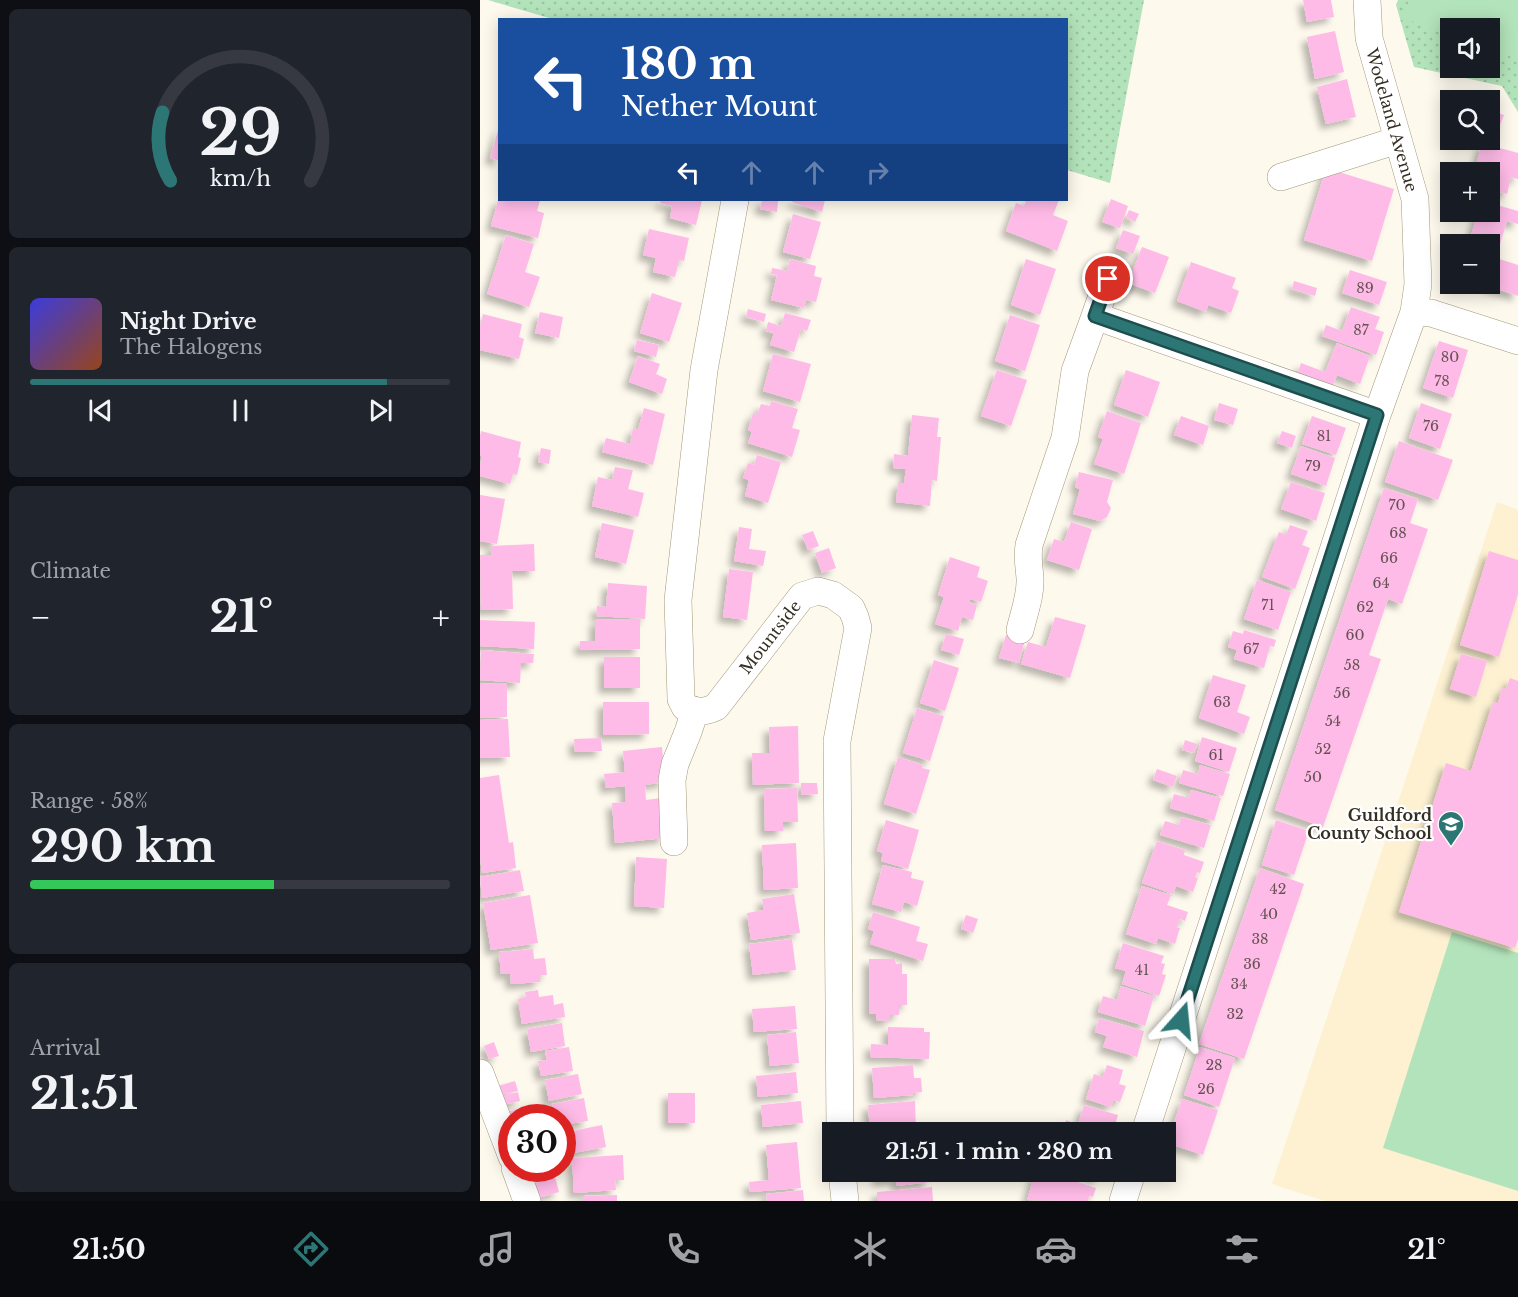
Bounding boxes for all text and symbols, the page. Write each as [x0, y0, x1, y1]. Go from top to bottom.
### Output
map controls [1440, 18, 1500, 294]
button: sound [1440, 18, 1500, 78]
text: 180 m [621, 38, 755, 90]
icon: left [522, 42, 600, 120]
street label: Wodeland Avenue [1362, 45, 1422, 194]
text: Nether Mount [621, 90, 817, 123]
button: search [1440, 90, 1500, 150]
text: 29 [199, 94, 281, 172]
icon: left [672, 156, 705, 189]
icon: ahead [735, 156, 768, 189]
icon: ahead [798, 156, 831, 189]
icon: right [861, 156, 894, 189]
button: + [1440, 162, 1500, 222]
text: km/h [210, 165, 271, 192]
button: − [1440, 234, 1500, 294]
pin [1082, 253, 1133, 304]
icon: arrive [1091, 262, 1124, 295]
house number: 89 [1356, 279, 1374, 297]
text: Night Drive [120, 308, 257, 335]
house number: 87 [1353, 321, 1370, 339]
text: The Halogens [120, 335, 262, 359]
house number: 80 [1441, 348, 1459, 366]
house number: 78 [1434, 372, 1450, 390]
icon: previous [84, 394, 117, 427]
icon: pause [224, 394, 257, 427]
icon: next [364, 394, 397, 427]
house number: 76 [1423, 417, 1439, 435]
house number: 81 [1317, 427, 1331, 445]
house number: 79 [1305, 457, 1321, 475]
house number: 70 [1388, 496, 1406, 514]
house number: 68 [1389, 524, 1407, 542]
house number: 66 [1380, 549, 1398, 567]
text: Climate [30, 559, 111, 583]
house number: 64 [1372, 574, 1390, 592]
text: 21° [209, 588, 273, 644]
street label: Mountside [735, 596, 805, 678]
house number: 71 [1261, 596, 1275, 614]
text: − [30, 597, 51, 638]
text: + [432, 597, 450, 638]
house number: 62 [1356, 598, 1374, 616]
house number: 60 [1346, 626, 1365, 644]
house number: 67 [1243, 640, 1260, 658]
house number: 58 [1344, 656, 1360, 674]
house number: 56 [1334, 684, 1350, 702]
house number: 63 [1213, 693, 1231, 711]
house number: 54 [1325, 712, 1341, 730]
house number: 52 [1315, 740, 1331, 758]
house number: 61 [1208, 746, 1224, 764]
house number: 50 [1304, 768, 1322, 786]
text: Range · 58% [30, 789, 148, 813]
place label: Guildford County School [1307, 805, 1432, 843]
school or university icon: Guildford County School [1436, 809, 1466, 847]
text: 290 km [30, 818, 215, 874]
house number: 42 [1270, 880, 1286, 898]
house number: 40 [1260, 905, 1278, 923]
house number: 38 [1251, 930, 1269, 948]
house number: 36 [1243, 955, 1261, 973]
house number: 41 [1135, 961, 1149, 979]
house number: 34 [1231, 975, 1247, 993]
position arrow [1149, 988, 1213, 1052]
house number: 32 [1226, 1005, 1244, 1023]
text: Arrival [30, 1036, 101, 1060]
house number: 28 [1205, 1056, 1223, 1074]
text: 21:51 [30, 1065, 138, 1121]
house number: 26 [1197, 1080, 1215, 1098]
speed limit sign: 30 [498, 1104, 576, 1182]
text: 21:51 · 1 min · 280 m [885, 1138, 1113, 1165]
icon: directions [290, 1228, 332, 1270]
icon: music [476, 1228, 518, 1270]
icon: phone [662, 1228, 704, 1270]
icon: climate [849, 1228, 891, 1270]
icon: car [1035, 1228, 1077, 1270]
icon: filters [1221, 1228, 1263, 1270]
text: 21:50 [72, 1233, 146, 1266]
text: 21° [1407, 1233, 1446, 1266]

